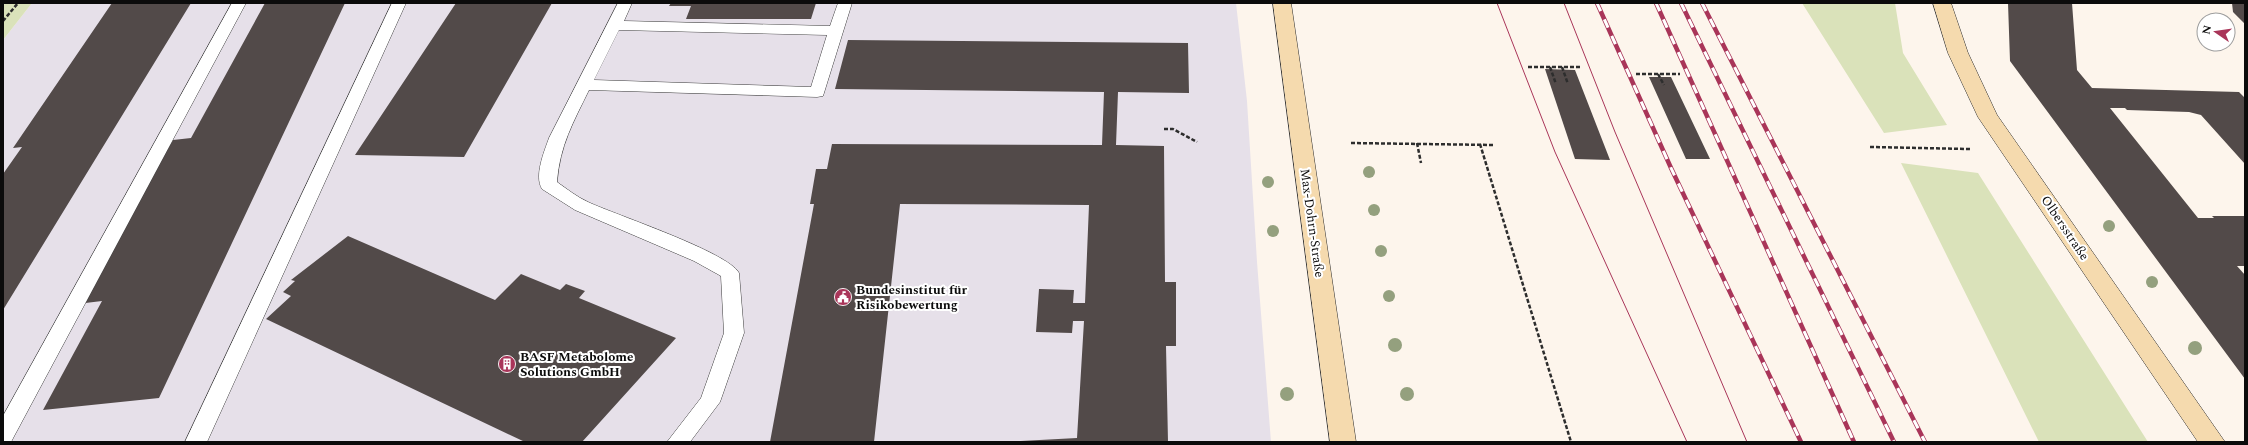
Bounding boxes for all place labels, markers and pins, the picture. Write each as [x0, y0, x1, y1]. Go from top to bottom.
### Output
place label: Bundesinstitut für Risikobewertung [856, 280, 967, 315]
public building icon: Bundesinstitut für Risikobewertung [833, 287, 853, 307]
place label: BASF Metabolome Solutions GmbH [520, 347, 633, 382]
building icon: BASF Metabolome Solutions GmbH [497, 354, 517, 374]

